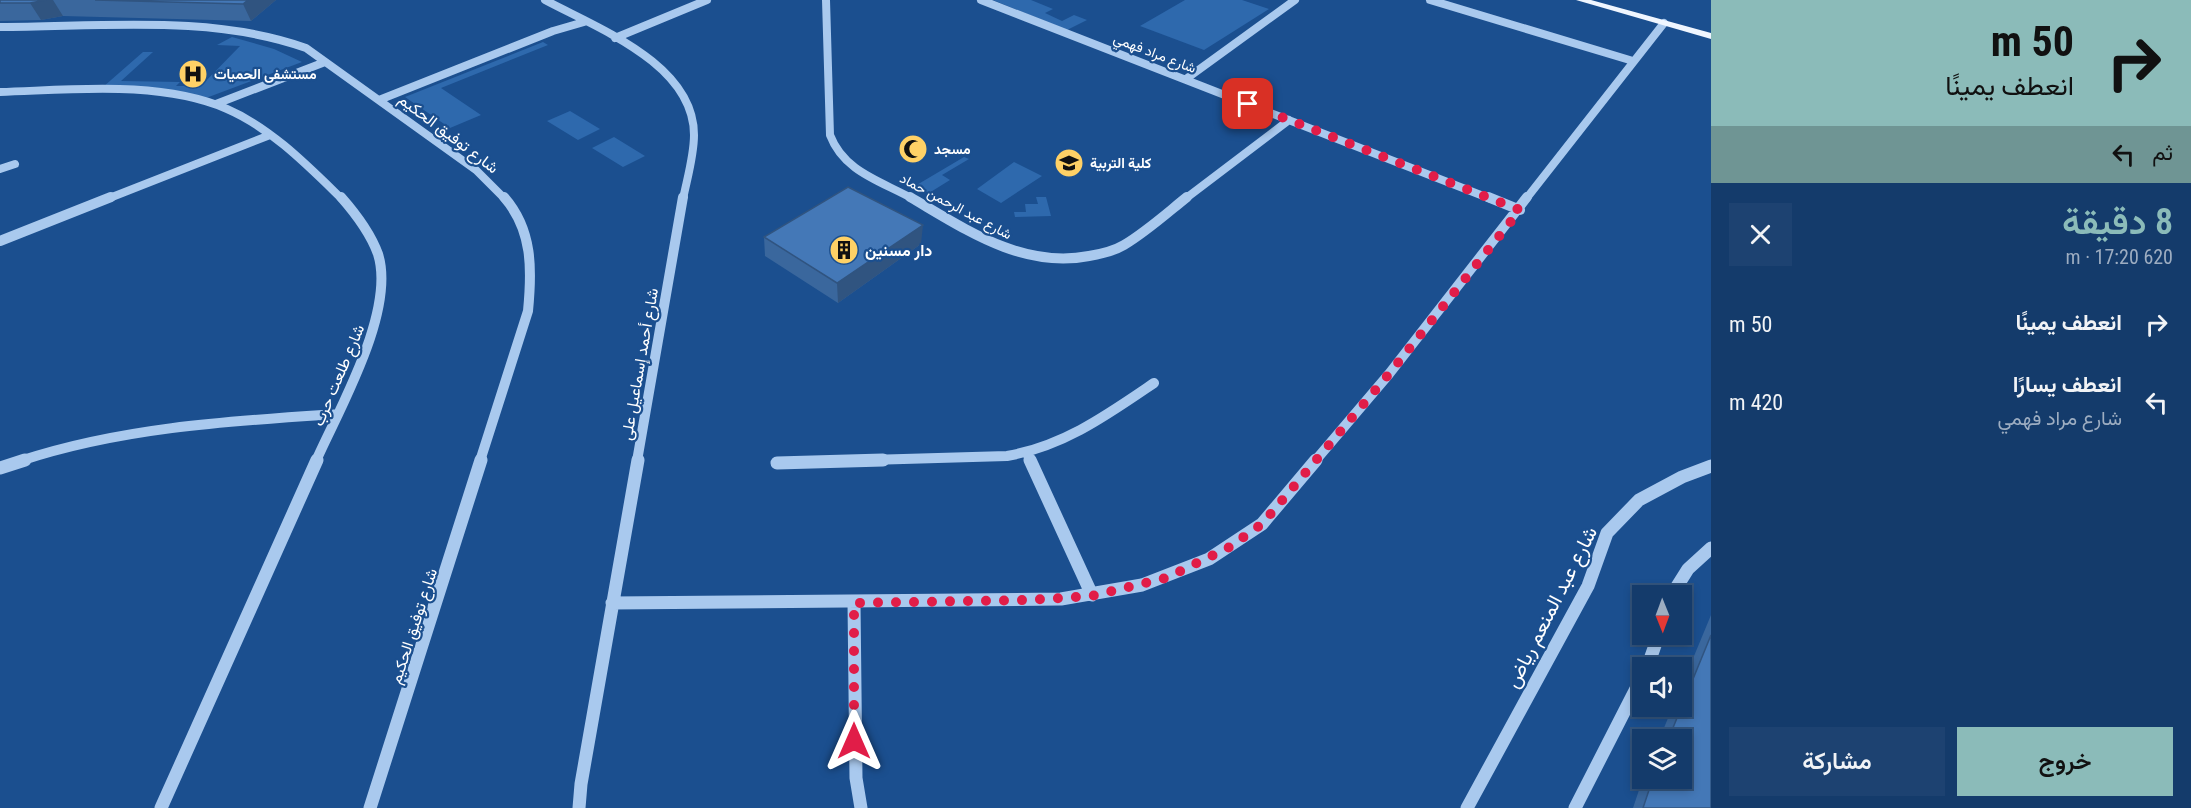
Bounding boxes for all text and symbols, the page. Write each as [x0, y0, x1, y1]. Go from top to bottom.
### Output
text: 50 m [1991, 17, 2074, 66]
icon: right [2095, 24, 2173, 102]
street label: شارع مراد فهمي [1110, 30, 1199, 80]
hospital icon: مستشفى الحميات [177, 58, 209, 90]
place label: مستشفى الحميات [214, 66, 317, 83]
text: انعطف يمينًا [1945, 70, 2074, 102]
pin [1222, 78, 1273, 129]
icon: arrive [1231, 87, 1264, 120]
street label: شارع توفيق الحكيم [394, 90, 502, 179]
mosque icon: مسجد [897, 133, 929, 165]
icon: left [2107, 138, 2140, 171]
text: ثم [2152, 140, 2173, 165]
place label: مسجد [934, 141, 971, 158]
school or university icon: كلية التربية [1053, 147, 1085, 179]
place label: كلية التربية [1090, 155, 1151, 172]
street label: شارع عبد الرحمن حماد [896, 170, 1015, 245]
text: 8 دقيقة [2062, 201, 2173, 243]
button: close [1729, 203, 1792, 266]
building icon: دار مسنين [828, 234, 860, 266]
place label: دار مسنين [865, 241, 932, 261]
text: 620 m · 17:20 [2066, 245, 2173, 269]
street label: شارع أحمد إسماعيل على [617, 286, 664, 442]
icon: right [2140, 308, 2173, 341]
text: انعطف يمينًا [2016, 310, 2122, 335]
text: 50 m [1729, 312, 1772, 337]
street label: شارع طلعت حرب [308, 321, 370, 430]
text: انعطف يسارًا [2013, 372, 2122, 397]
icon: left [2140, 386, 2173, 419]
text: 420 m [1729, 390, 1783, 415]
text: شارع مراد فهمي [1998, 406, 2122, 430]
street label: شارع عبد المنعم رياض [1500, 522, 1604, 693]
street label: شارع توفيق الحكيم [386, 566, 443, 687]
north arrow [1632, 585, 1692, 645]
map controls [1632, 585, 1692, 789]
button: sound [1632, 657, 1692, 717]
position arrow [822, 709, 886, 773]
button: مشاركة [1729, 727, 1945, 796]
button: خروج [1957, 727, 2173, 796]
button: layers [1632, 729, 1692, 789]

